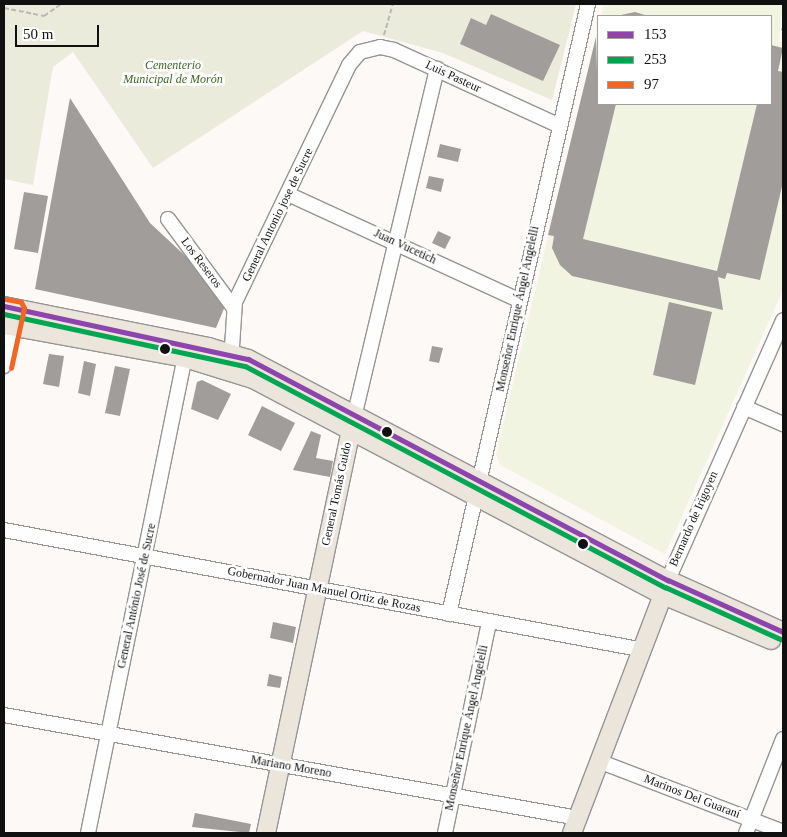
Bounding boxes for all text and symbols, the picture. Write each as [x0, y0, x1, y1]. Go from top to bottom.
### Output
scale bar [18, 15, 101, 47]
legend [597, 15, 772, 105]
text: 50 m [23, 26, 53, 42]
text: 153 [644, 26, 667, 42]
text: 253 [644, 51, 667, 67]
street label: Luis Pasteur [423, 58, 483, 96]
park label: Cementerio Municipal de Morón [123, 59, 223, 87]
text: 97 [644, 76, 659, 92]
street label: General Antonio jose de Sucre [239, 146, 317, 284]
street label: Monseñor Enrique Ángel Angelelli [493, 225, 543, 393]
street label: Juan Vucetich [371, 226, 439, 268]
street label: Los Reseros [177, 235, 225, 291]
unlabelled marker [160, 344, 170, 354]
unlabelled marker [382, 427, 392, 437]
street label: General Tomás Guido [319, 441, 355, 547]
street label: Bernardo de Irigoyen [667, 469, 721, 569]
street label: General António José de Sucre [115, 522, 159, 670]
unlabelled marker [578, 539, 588, 549]
street label: Gobernador Juan Manuel Ortiz de Rozas [226, 564, 422, 616]
street label: Monseñor Enrique Ángel Angelelli [442, 644, 492, 812]
street label: Mariano Moreno [250, 753, 332, 781]
street label: Marinos Del Guaraní [642, 772, 742, 822]

